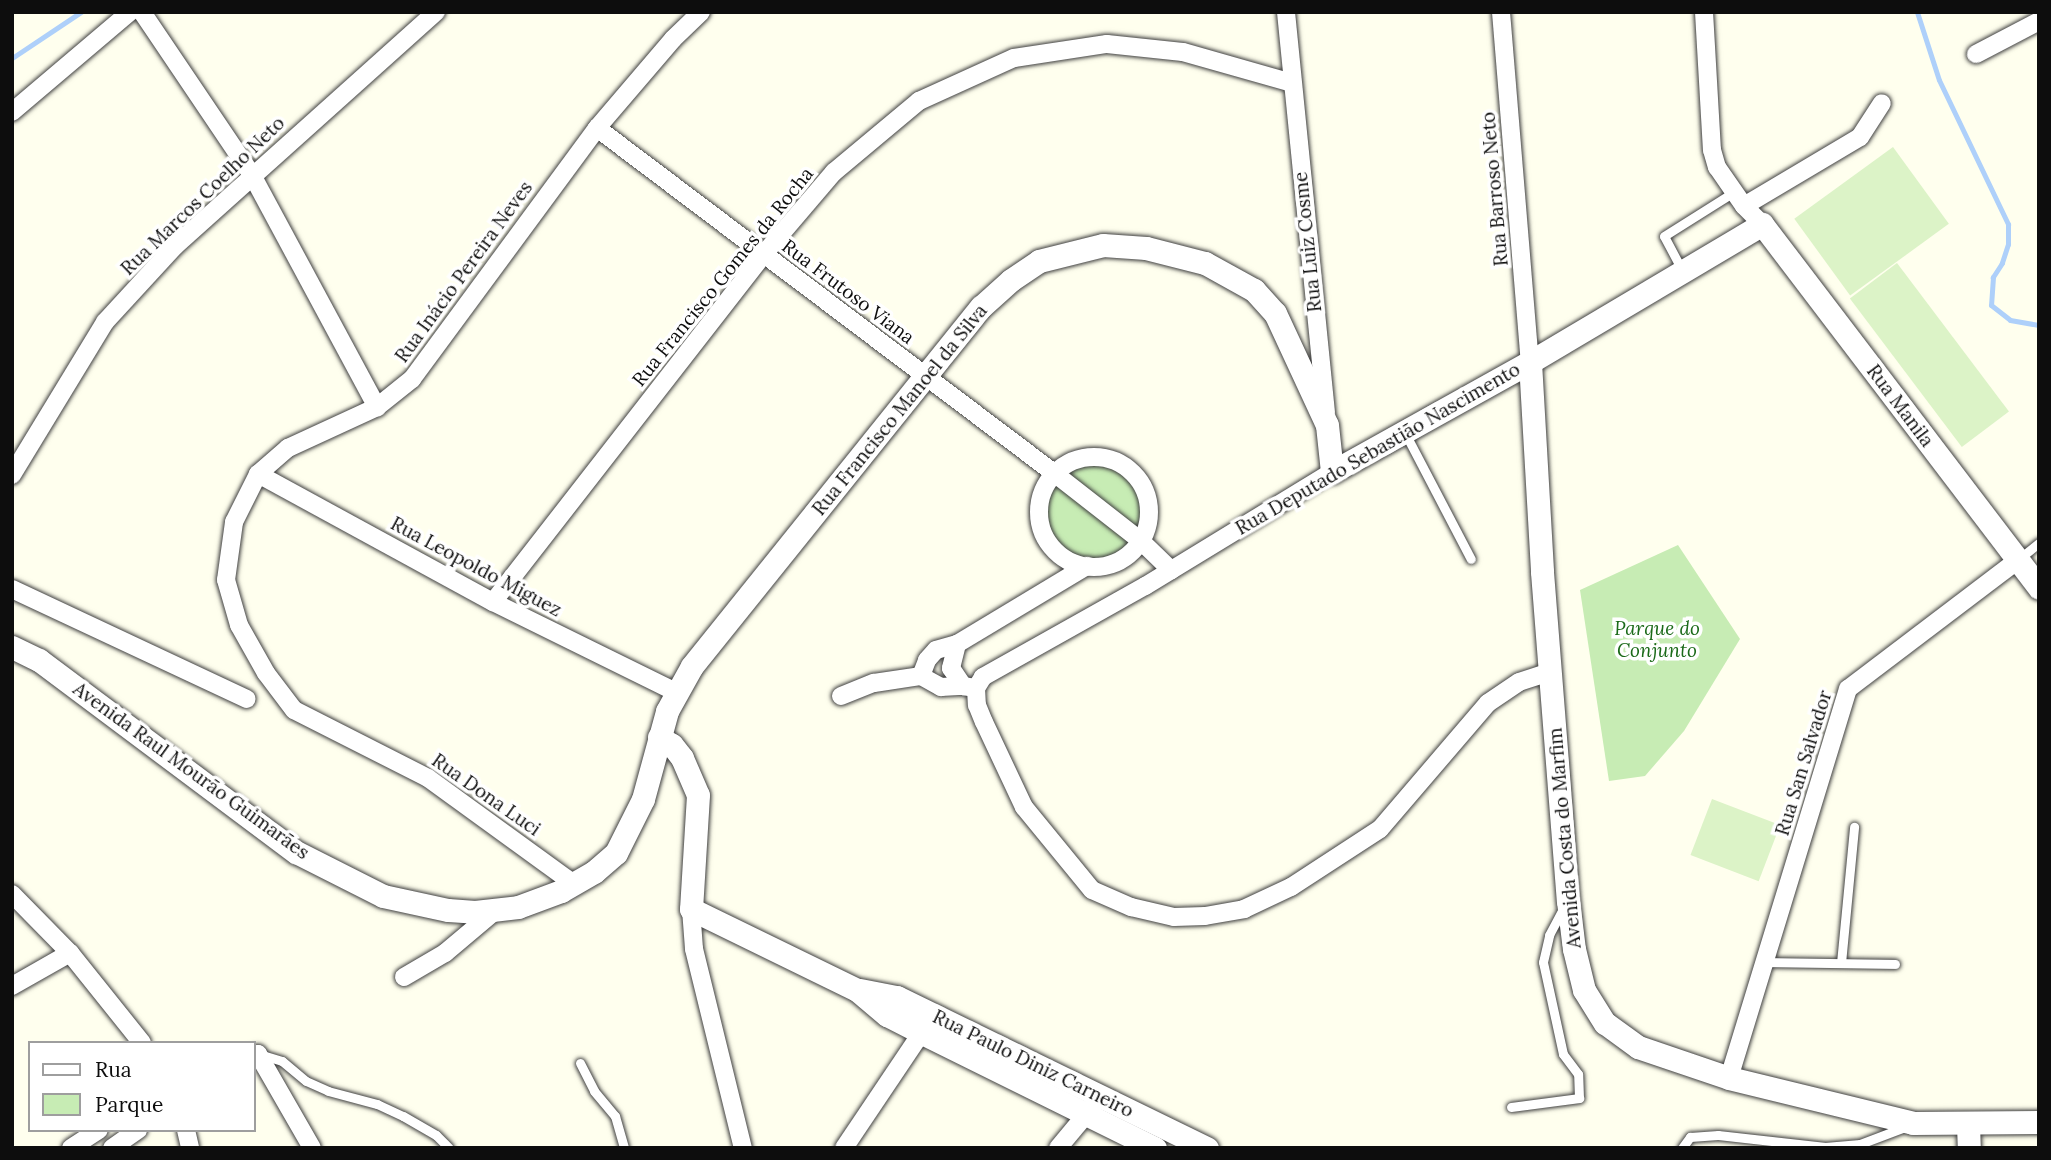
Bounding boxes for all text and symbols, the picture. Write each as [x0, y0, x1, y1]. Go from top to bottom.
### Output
street label: Rua Barroso Neto [1477, 111, 1513, 267]
street label: Rua Marcos Coelho Neto [116, 112, 290, 280]
street label: Rua Francisco Gomes da Rocha [628, 163, 818, 391]
street label: Rua Luiz Cosme [1289, 171, 1327, 313]
street label: Rua Inácio Pereira Neves [391, 177, 537, 367]
street label: Rua Frutoso Viana [777, 235, 919, 349]
street label: Rua Francisco Manoel da Silva [808, 300, 992, 520]
street label: Rua Deputado Sebastião Nascimento [1232, 358, 1524, 540]
street label: Rua Manila [1862, 360, 1938, 452]
street label: Rua Leopoldo Miguez [387, 512, 565, 622]
park label: Parque do Conjunto [1614, 618, 1700, 662]
street label: Avenida Raul Mourão Guimarães [69, 678, 313, 864]
street label: Rua San Salvador [1771, 688, 1837, 838]
street label: Avenida Costa do Marfim [1544, 727, 1586, 949]
street label: Rua Dona Luci [427, 749, 545, 841]
street label: Rua Paulo Diniz Carneiro [929, 1005, 1137, 1123]
legend [28, 1041, 256, 1132]
text: Rua [95, 1056, 132, 1083]
text: Parque [95, 1091, 163, 1118]

